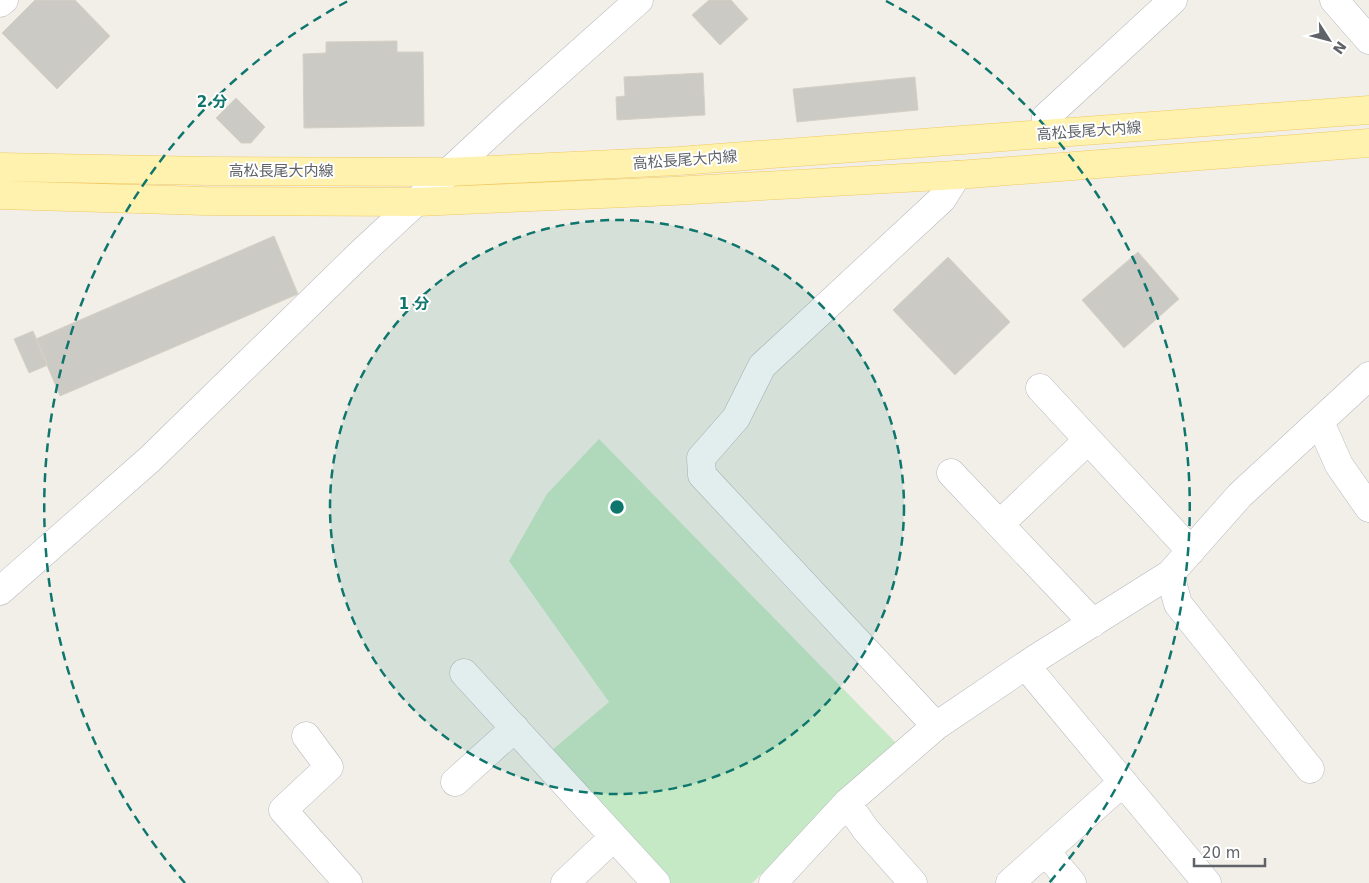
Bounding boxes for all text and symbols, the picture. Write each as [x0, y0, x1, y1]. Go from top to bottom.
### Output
north arrow [1304, 15, 1354, 65]
text: N [1330, 38, 1349, 57]
text: 2 分 [197, 93, 227, 111]
street label: 高松長尾大内線 [1036, 118, 1142, 144]
street label: 高松長尾大内線 [632, 147, 738, 173]
street label: 高松長尾大内線 [228, 162, 334, 180]
text: 1 分 [399, 295, 429, 313]
centre of rings [608, 498, 626, 516]
scale bar [1194, 836, 1265, 868]
text: 20 m [1202, 844, 1240, 862]

